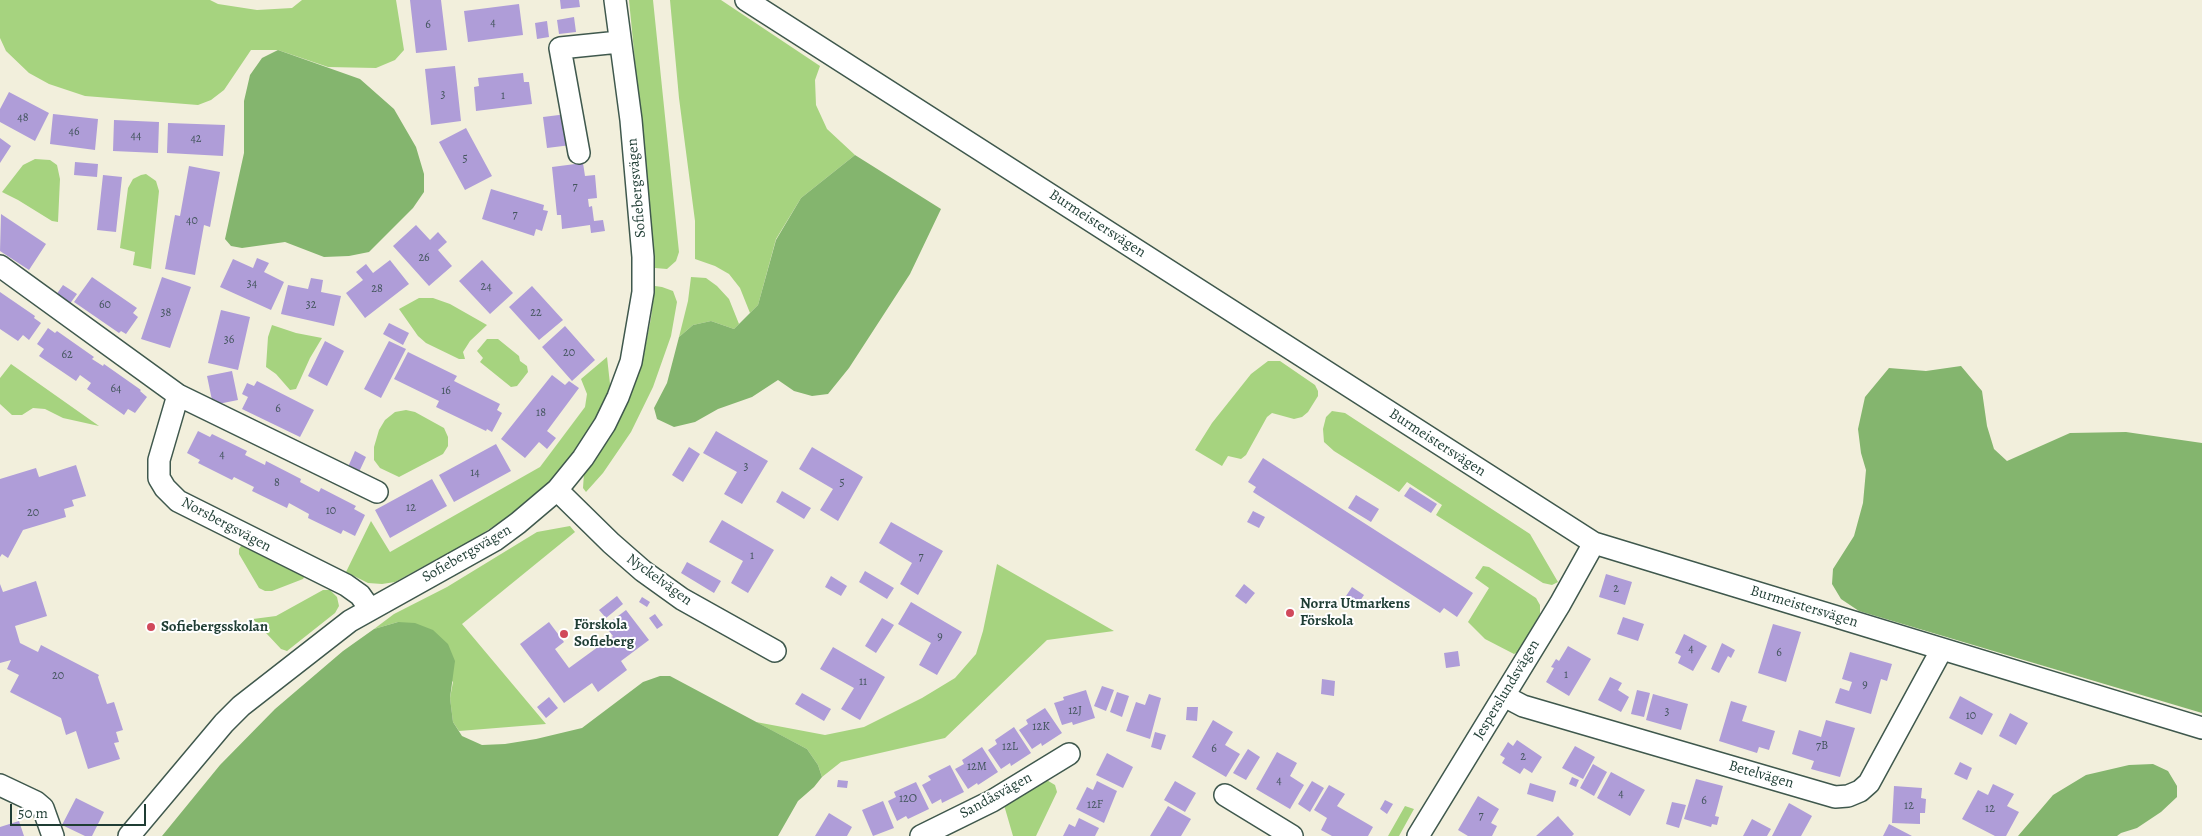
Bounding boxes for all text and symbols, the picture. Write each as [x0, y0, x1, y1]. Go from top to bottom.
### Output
house number: 4 [490, 16, 496, 30]
house number: 6 [425, 18, 431, 32]
house number: 3 [441, 88, 445, 102]
house number: 1 [501, 89, 505, 103]
house number: 48 [17, 111, 29, 125]
house number: 46 [69, 125, 79, 139]
house number: 44 [131, 129, 141, 143]
house number: 42 [190, 132, 202, 146]
street label: Sofiebergsvägen [624, 137, 650, 239]
house number: 5 [462, 152, 468, 166]
house number: 7 [572, 180, 578, 194]
street label: Burmeistersvägen [1045, 186, 1149, 262]
house number: 7 [512, 208, 518, 222]
house number: 40 [186, 214, 198, 228]
house number: 26 [418, 251, 430, 265]
house number: 34 [247, 277, 257, 291]
house number: 24 [480, 280, 492, 294]
house number: 28 [371, 282, 383, 296]
house number: 60 [99, 298, 111, 312]
house number: 32 [306, 298, 316, 312]
house number: 38 [161, 306, 171, 320]
house number: 22 [530, 306, 542, 320]
house number: 36 [224, 333, 234, 347]
house number: 20 [563, 346, 575, 360]
house number: 62 [61, 348, 73, 362]
house number: 64 [111, 382, 121, 396]
house number: 16 [441, 384, 451, 398]
house number: 6 [275, 402, 281, 416]
street label: Burmeistersvägen [1385, 405, 1489, 481]
house number: 18 [536, 406, 546, 420]
house number: 4 [219, 448, 225, 462]
house number: 3 [744, 460, 748, 474]
house number: 14 [470, 466, 480, 480]
house number: 8 [274, 476, 280, 490]
house number: 5 [839, 476, 845, 490]
street label: Norsbergsvägen [178, 494, 274, 556]
house number: 12 [406, 501, 416, 515]
house number: 10 [326, 504, 336, 518]
house number: 20 [27, 506, 39, 520]
street label: Sofiebergsvägen [419, 521, 515, 587]
house number: 1 [750, 549, 754, 563]
street label: Nyckelvägen [623, 550, 695, 610]
house number: 7 [918, 550, 924, 564]
house number: 2 [1613, 582, 1619, 596]
street label: Burmeistersvägen [1748, 582, 1860, 632]
place label: Norra Utmarkens Förskola [1300, 595, 1410, 630]
marker: Norra Utmarkens Förskola [1284, 607, 1296, 619]
place label: Förskola Sofieberg [574, 616, 634, 651]
place label: Sofiebergsskolan [161, 618, 268, 636]
marker: Sofiebergsskolan [145, 621, 157, 633]
marker: Förskola Sofieberg [558, 628, 570, 640]
house number: 9 [937, 630, 943, 644]
street label: Jesperslundsvägen [1470, 637, 1544, 743]
house number: 4 [1688, 642, 1694, 656]
house number: 6 [1776, 646, 1782, 660]
house number: 1 [1564, 668, 1568, 682]
house number: 20 [52, 669, 64, 683]
house number: 11 [859, 675, 867, 689]
house number: 9 [1862, 678, 1868, 692]
house number: 12J [1068, 704, 1082, 718]
house number: 3 [1665, 705, 1669, 719]
house number: 10 [1966, 709, 1976, 723]
house number: 12K [1032, 720, 1050, 734]
house number: 7B [1816, 739, 1828, 753]
house number: 12L [1002, 740, 1018, 754]
house number: 6 [1211, 742, 1217, 756]
house number: 2 [1520, 750, 1526, 764]
street label: Betelvägen [1726, 757, 1796, 793]
house number: 12M [967, 760, 987, 774]
street label: Sandåsvägen [957, 769, 1035, 823]
house number: 4 [1276, 774, 1282, 788]
house number: 4 [1618, 787, 1624, 801]
house number: 12O [899, 792, 917, 806]
scale bar [12, 794, 149, 826]
house number: 6 [1701, 794, 1707, 808]
house number: 12F [1087, 798, 1103, 812]
house number: 12 [1904, 799, 1914, 813]
house number: 12 [1985, 802, 1995, 816]
text: 50 m [18, 803, 48, 823]
house number: 7 [1478, 809, 1484, 823]

